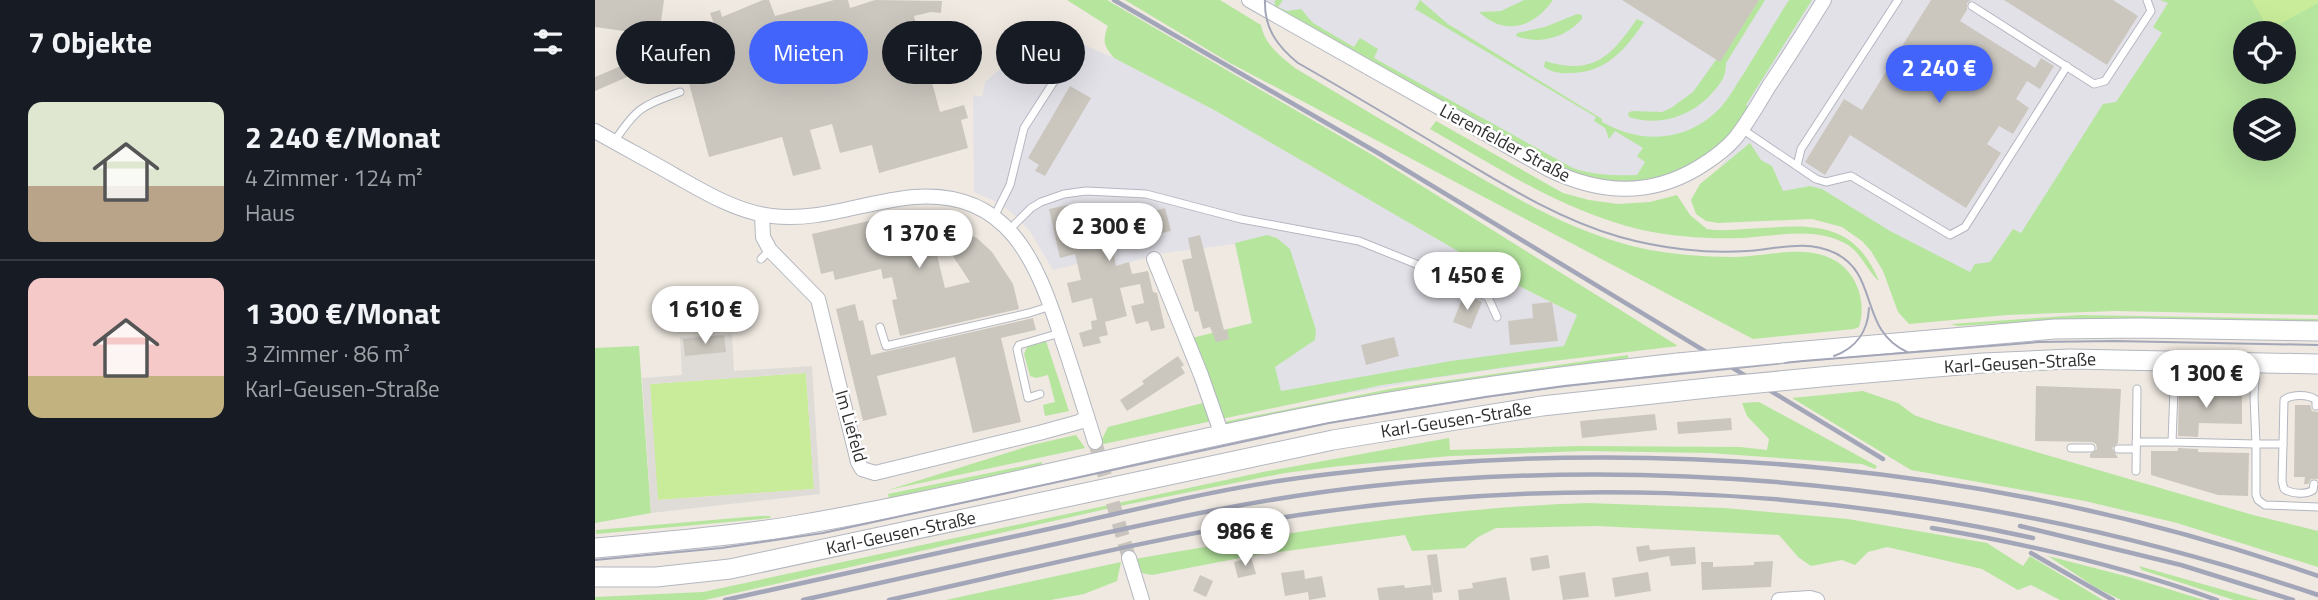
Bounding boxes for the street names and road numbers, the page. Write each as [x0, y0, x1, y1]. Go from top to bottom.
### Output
street label: Lierenfelder Straße [1435, 97, 1576, 188]
street label: Karl-Geusen-Straße [1943, 345, 2097, 380]
street label: Im Liefeld [828, 387, 875, 465]
street label: Karl-Geusen-Straße [1379, 394, 1533, 445]
street label: Karl-Geusen-Straße [824, 503, 978, 562]

